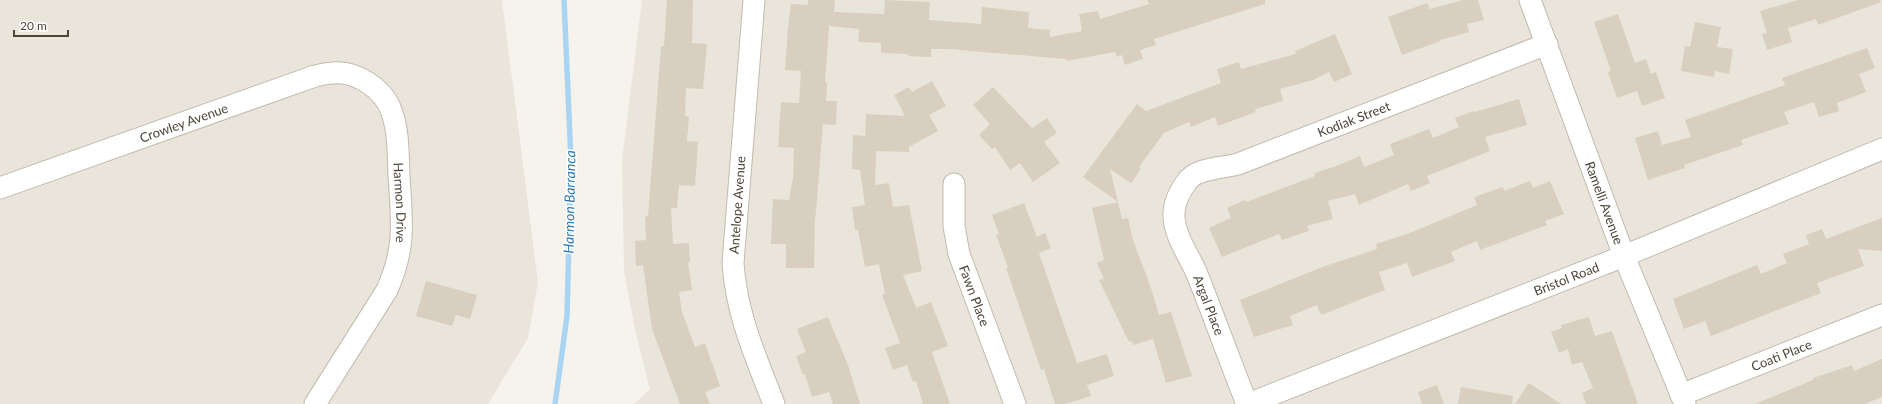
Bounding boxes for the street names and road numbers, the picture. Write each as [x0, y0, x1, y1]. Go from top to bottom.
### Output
street label: Kodiak Street [1315, 98, 1393, 140]
street label: Crowley Avenue [137, 100, 230, 146]
street label: Antelope Avenue [726, 155, 748, 254]
street label: Ramelli Avenue [1582, 159, 1627, 247]
street label: Harmon Drive [391, 162, 410, 244]
street label: Bristol Road [1531, 259, 1601, 299]
street label: Fawn Place [956, 263, 993, 329]
street label: Argal Place [1190, 273, 1228, 338]
street label: Coati Place [1749, 336, 1814, 374]

